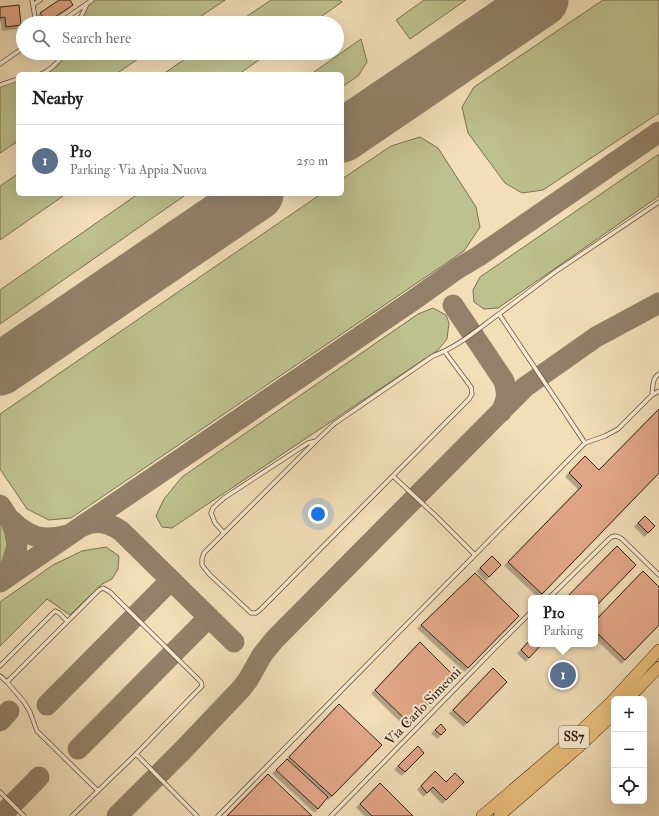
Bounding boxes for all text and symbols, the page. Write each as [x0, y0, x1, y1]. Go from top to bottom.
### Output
search box [16, 16, 344, 60]
icon: search [30, 27, 52, 49]
text: Search here [62, 29, 131, 48]
text: Nearby [32, 88, 83, 109]
text: P10 [70, 143, 92, 162]
text: 1 [43, 153, 47, 169]
text: 250 m [296, 153, 328, 169]
text: Parking · Via Appia Nuova [70, 162, 207, 178]
your location [308, 504, 328, 524]
popup [528, 595, 598, 647]
text: P10 [543, 604, 565, 623]
text: Parking [543, 623, 583, 639]
pin: 1 [550, 660, 576, 690]
street label: Via Carlo Simeoni [381, 663, 465, 749]
map controls [611, 696, 647, 804]
button: + [611, 696, 647, 732]
road number: SS7 [559, 726, 589, 748]
button: − [611, 732, 647, 768]
button: locate [611, 768, 647, 804]

